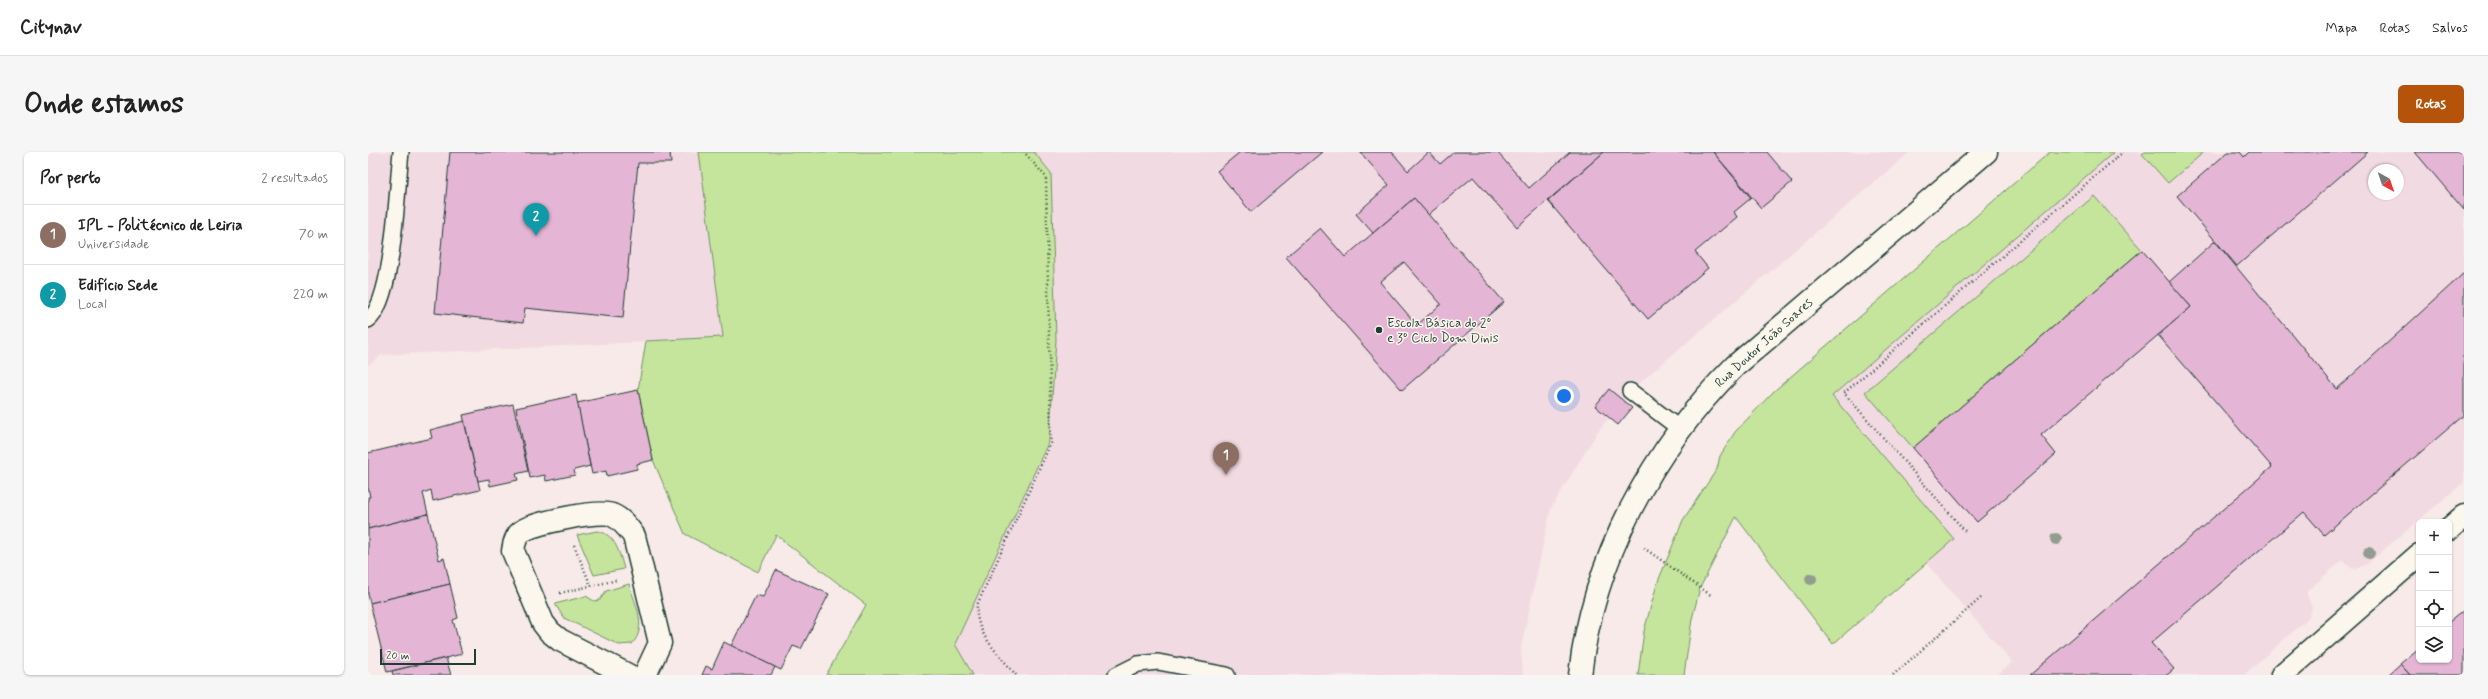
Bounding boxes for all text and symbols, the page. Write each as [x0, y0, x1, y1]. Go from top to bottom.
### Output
text: Citynav [20, 15, 82, 40]
text: Mapa [2326, 19, 2357, 37]
text: Rotas [2379, 19, 2410, 37]
text: Salvos [2432, 19, 2468, 37]
button: Rotas [2398, 85, 2464, 123]
text: Onde estamos [24, 86, 184, 123]
north arrow [2368, 164, 2404, 200]
text: Por perto [40, 167, 101, 189]
text: 2 resultados [261, 170, 328, 187]
pin: 2 [523, 203, 549, 236]
text: IPL - Politécnico de Leiria [78, 216, 243, 236]
text: 1 [50, 226, 56, 243]
text: 70 m [299, 226, 328, 243]
text: Universidade [78, 236, 149, 253]
text: Edifício Sede [78, 276, 158, 296]
text: 2 [50, 286, 56, 303]
text: 220 m [293, 286, 328, 303]
street label: Rua Doutor João Soares [1711, 294, 1817, 392]
text: Local [78, 296, 107, 313]
place label: Escola Básica do 2º e 3º Ciclo Dom Dinis [1387, 315, 1499, 347]
marker: Escola Básica do 2º e 3º Ciclo Dom Dinis [1374, 325, 1384, 335]
your location [1554, 386, 1574, 406]
pin: 1 [1213, 442, 1239, 475]
map controls [2416, 519, 2452, 663]
button: + [2416, 519, 2452, 555]
button: − [2416, 555, 2452, 591]
button: locate [2416, 591, 2452, 627]
button: layers [2416, 627, 2452, 663]
scale bar [380, 647, 476, 666]
text: 20 m [386, 649, 409, 663]

